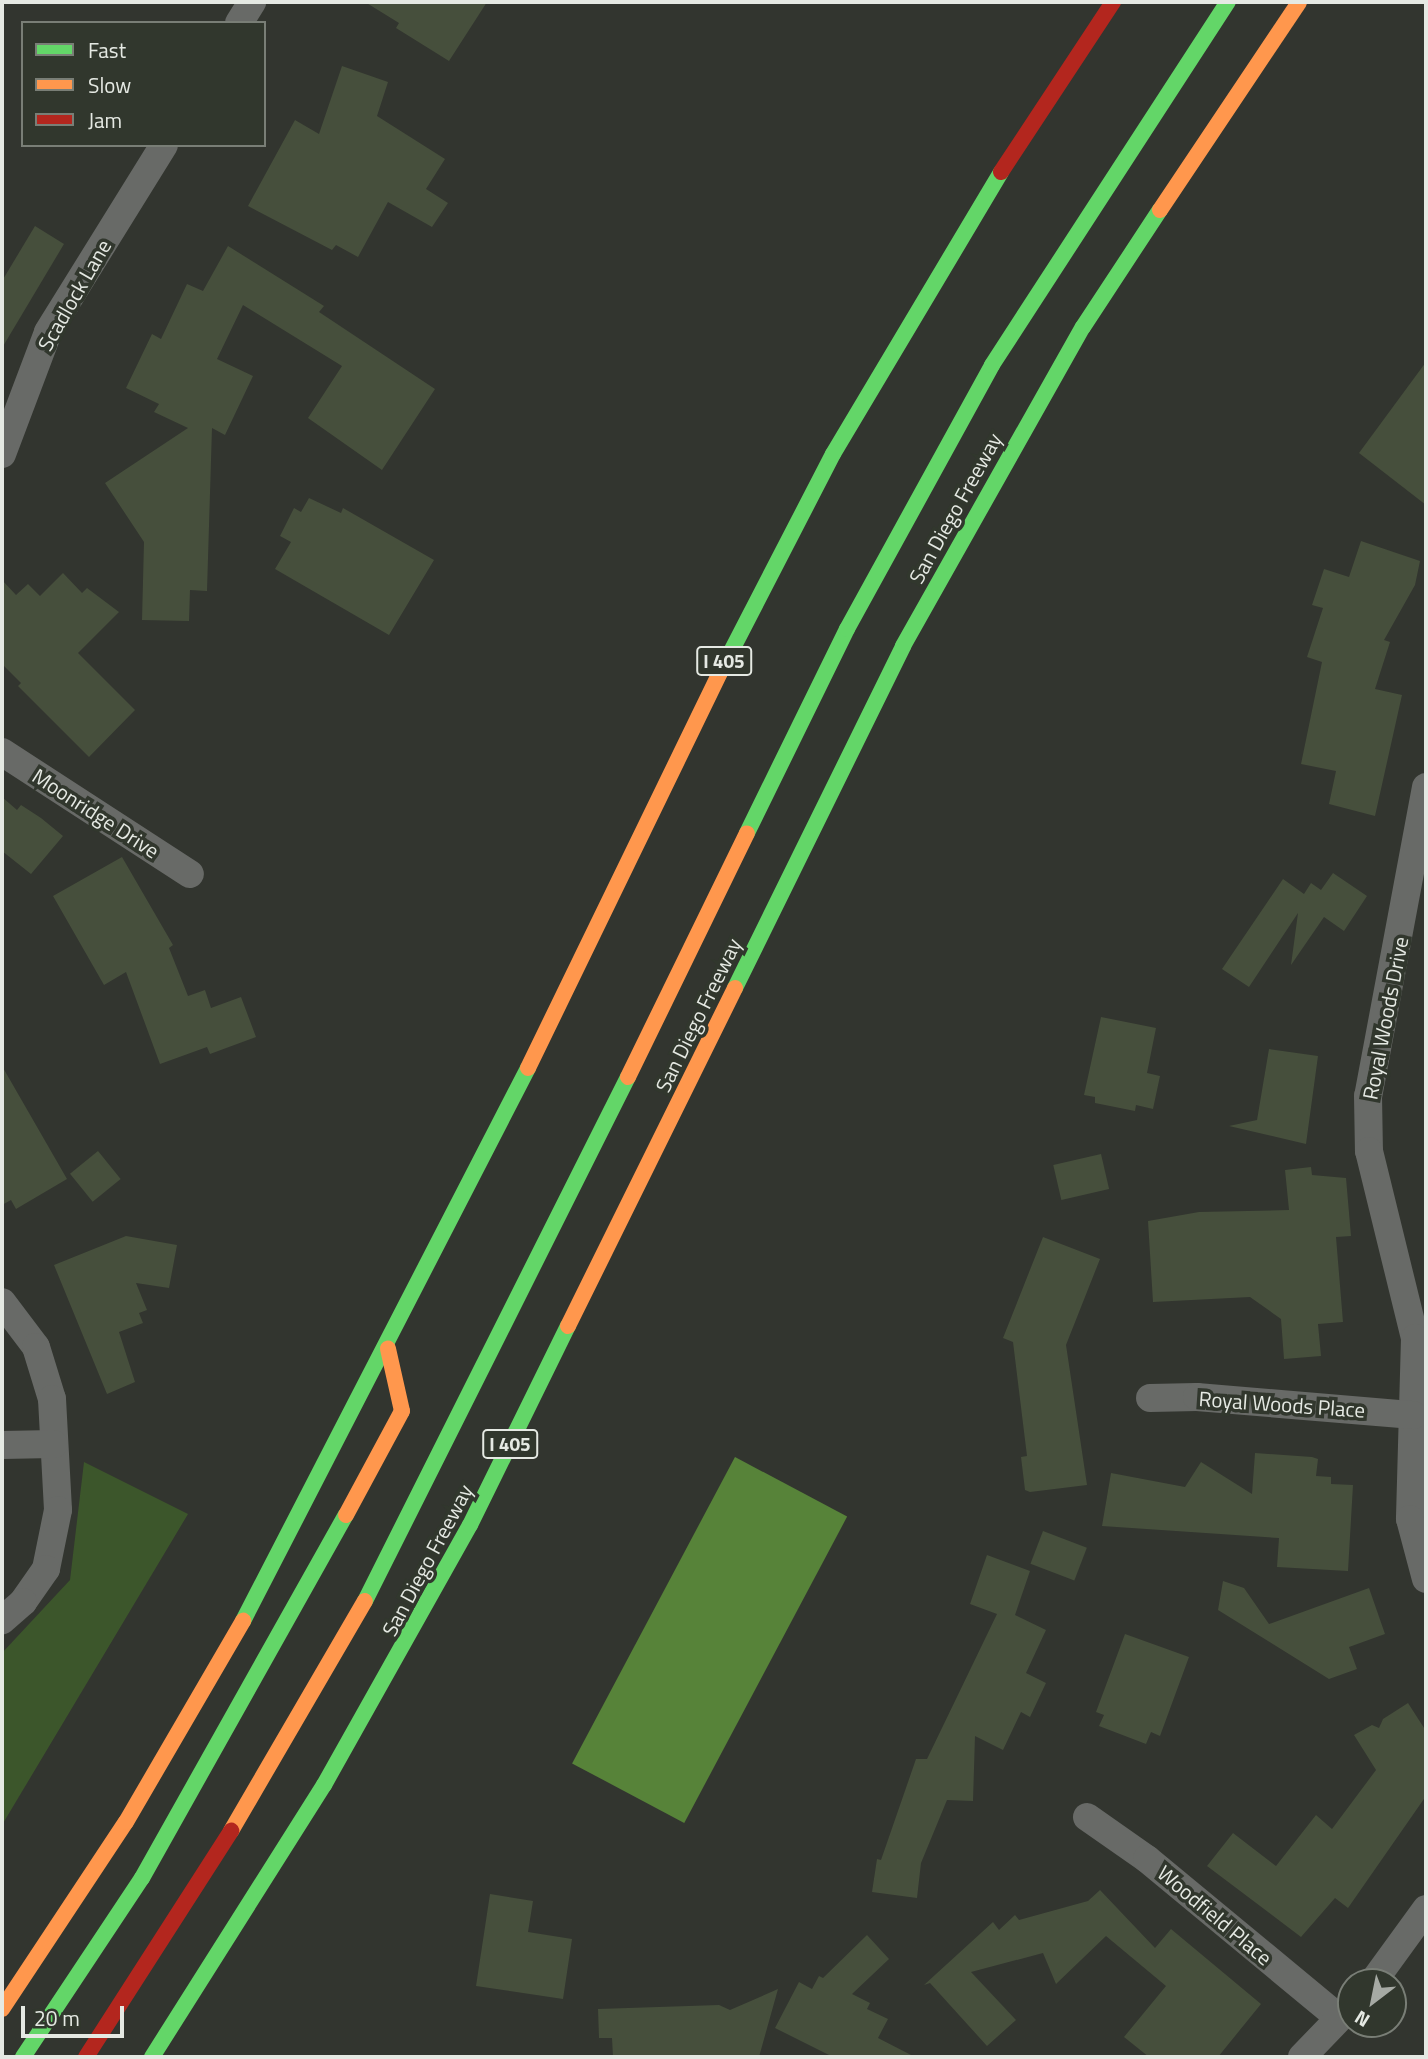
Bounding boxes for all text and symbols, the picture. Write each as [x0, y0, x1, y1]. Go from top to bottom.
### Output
legend [21, 21, 266, 147]
text: Fast [88, 34, 126, 66]
text: Slow [88, 69, 131, 101]
text: Jam [88, 104, 122, 136]
street label: Scadlock Lane [32, 235, 116, 355]
street label: San Diego Freeway [903, 428, 1007, 588]
road number: I 405 [696, 646, 752, 676]
street label: Moonridge Drive [28, 763, 164, 863]
street label: San Diego Freeway [650, 934, 746, 1096]
street label: Royal Woods Drive [1357, 934, 1413, 1102]
street label: Royal Woods Place [1198, 1386, 1366, 1422]
road number: I 405 [482, 1428, 538, 1460]
street label: San Diego Freeway [376, 1480, 478, 1640]
street label: Woodfield Place [1153, 1860, 1277, 1970]
north arrow [1337, 1968, 1407, 2038]
scale bar [24, 1993, 128, 2037]
text: 20 m [34, 2002, 80, 2034]
text: N [1348, 2004, 1375, 2035]

